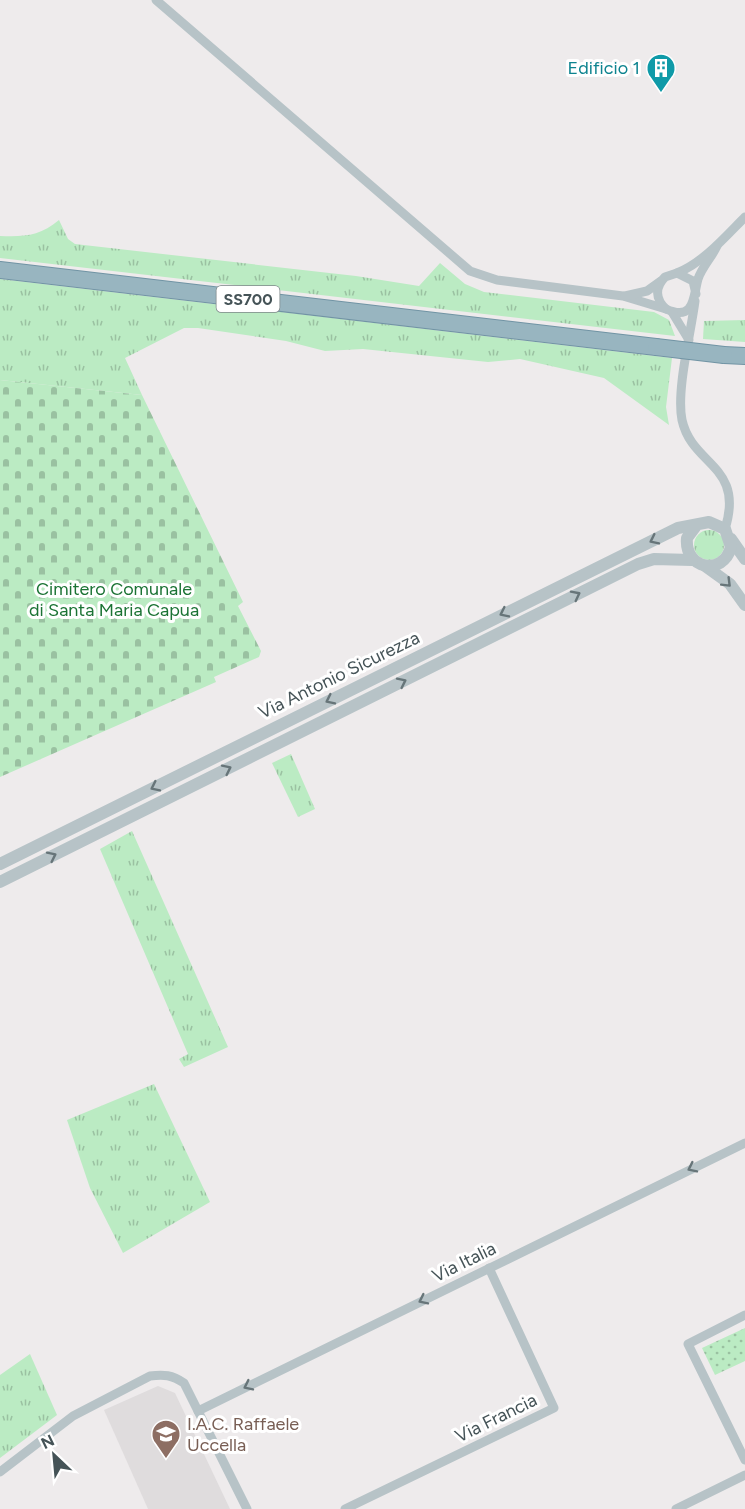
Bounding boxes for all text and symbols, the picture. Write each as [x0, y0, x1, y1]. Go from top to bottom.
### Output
building icon: Edificio 1 [645, 52, 677, 94]
place label: Edificio 1 [568, 57, 640, 79]
road number: SS700 [216, 286, 280, 312]
one-way arrow [649, 532, 660, 544]
one-way arrow [720, 576, 731, 587]
park label: Cimitero Comunale di Santa Maria Capua [29, 578, 199, 621]
one-way arrow [570, 591, 581, 602]
one-way arrow [500, 606, 511, 618]
street label: Via Antonio Sicurezza [255, 626, 423, 724]
one-way arrow [395, 677, 406, 689]
one-way arrow [325, 693, 336, 704]
one-way arrow [221, 764, 232, 776]
one-way arrow [151, 780, 162, 791]
one-way arrow [46, 851, 57, 863]
one-way arrow [688, 1160, 699, 1172]
street label: Via Italia [428, 1237, 500, 1287]
one-way arrow [419, 1293, 430, 1305]
one-way arrow [243, 1379, 254, 1391]
street label: Via Francia [452, 1389, 540, 1447]
place label: I.A.C. Raffaele Uccella [187, 1413, 299, 1456]
school or university icon: I.A.C. Raffaele Uccella [150, 1418, 182, 1460]
north arrow [24, 1425, 84, 1485]
text: N [38, 1431, 57, 1453]

